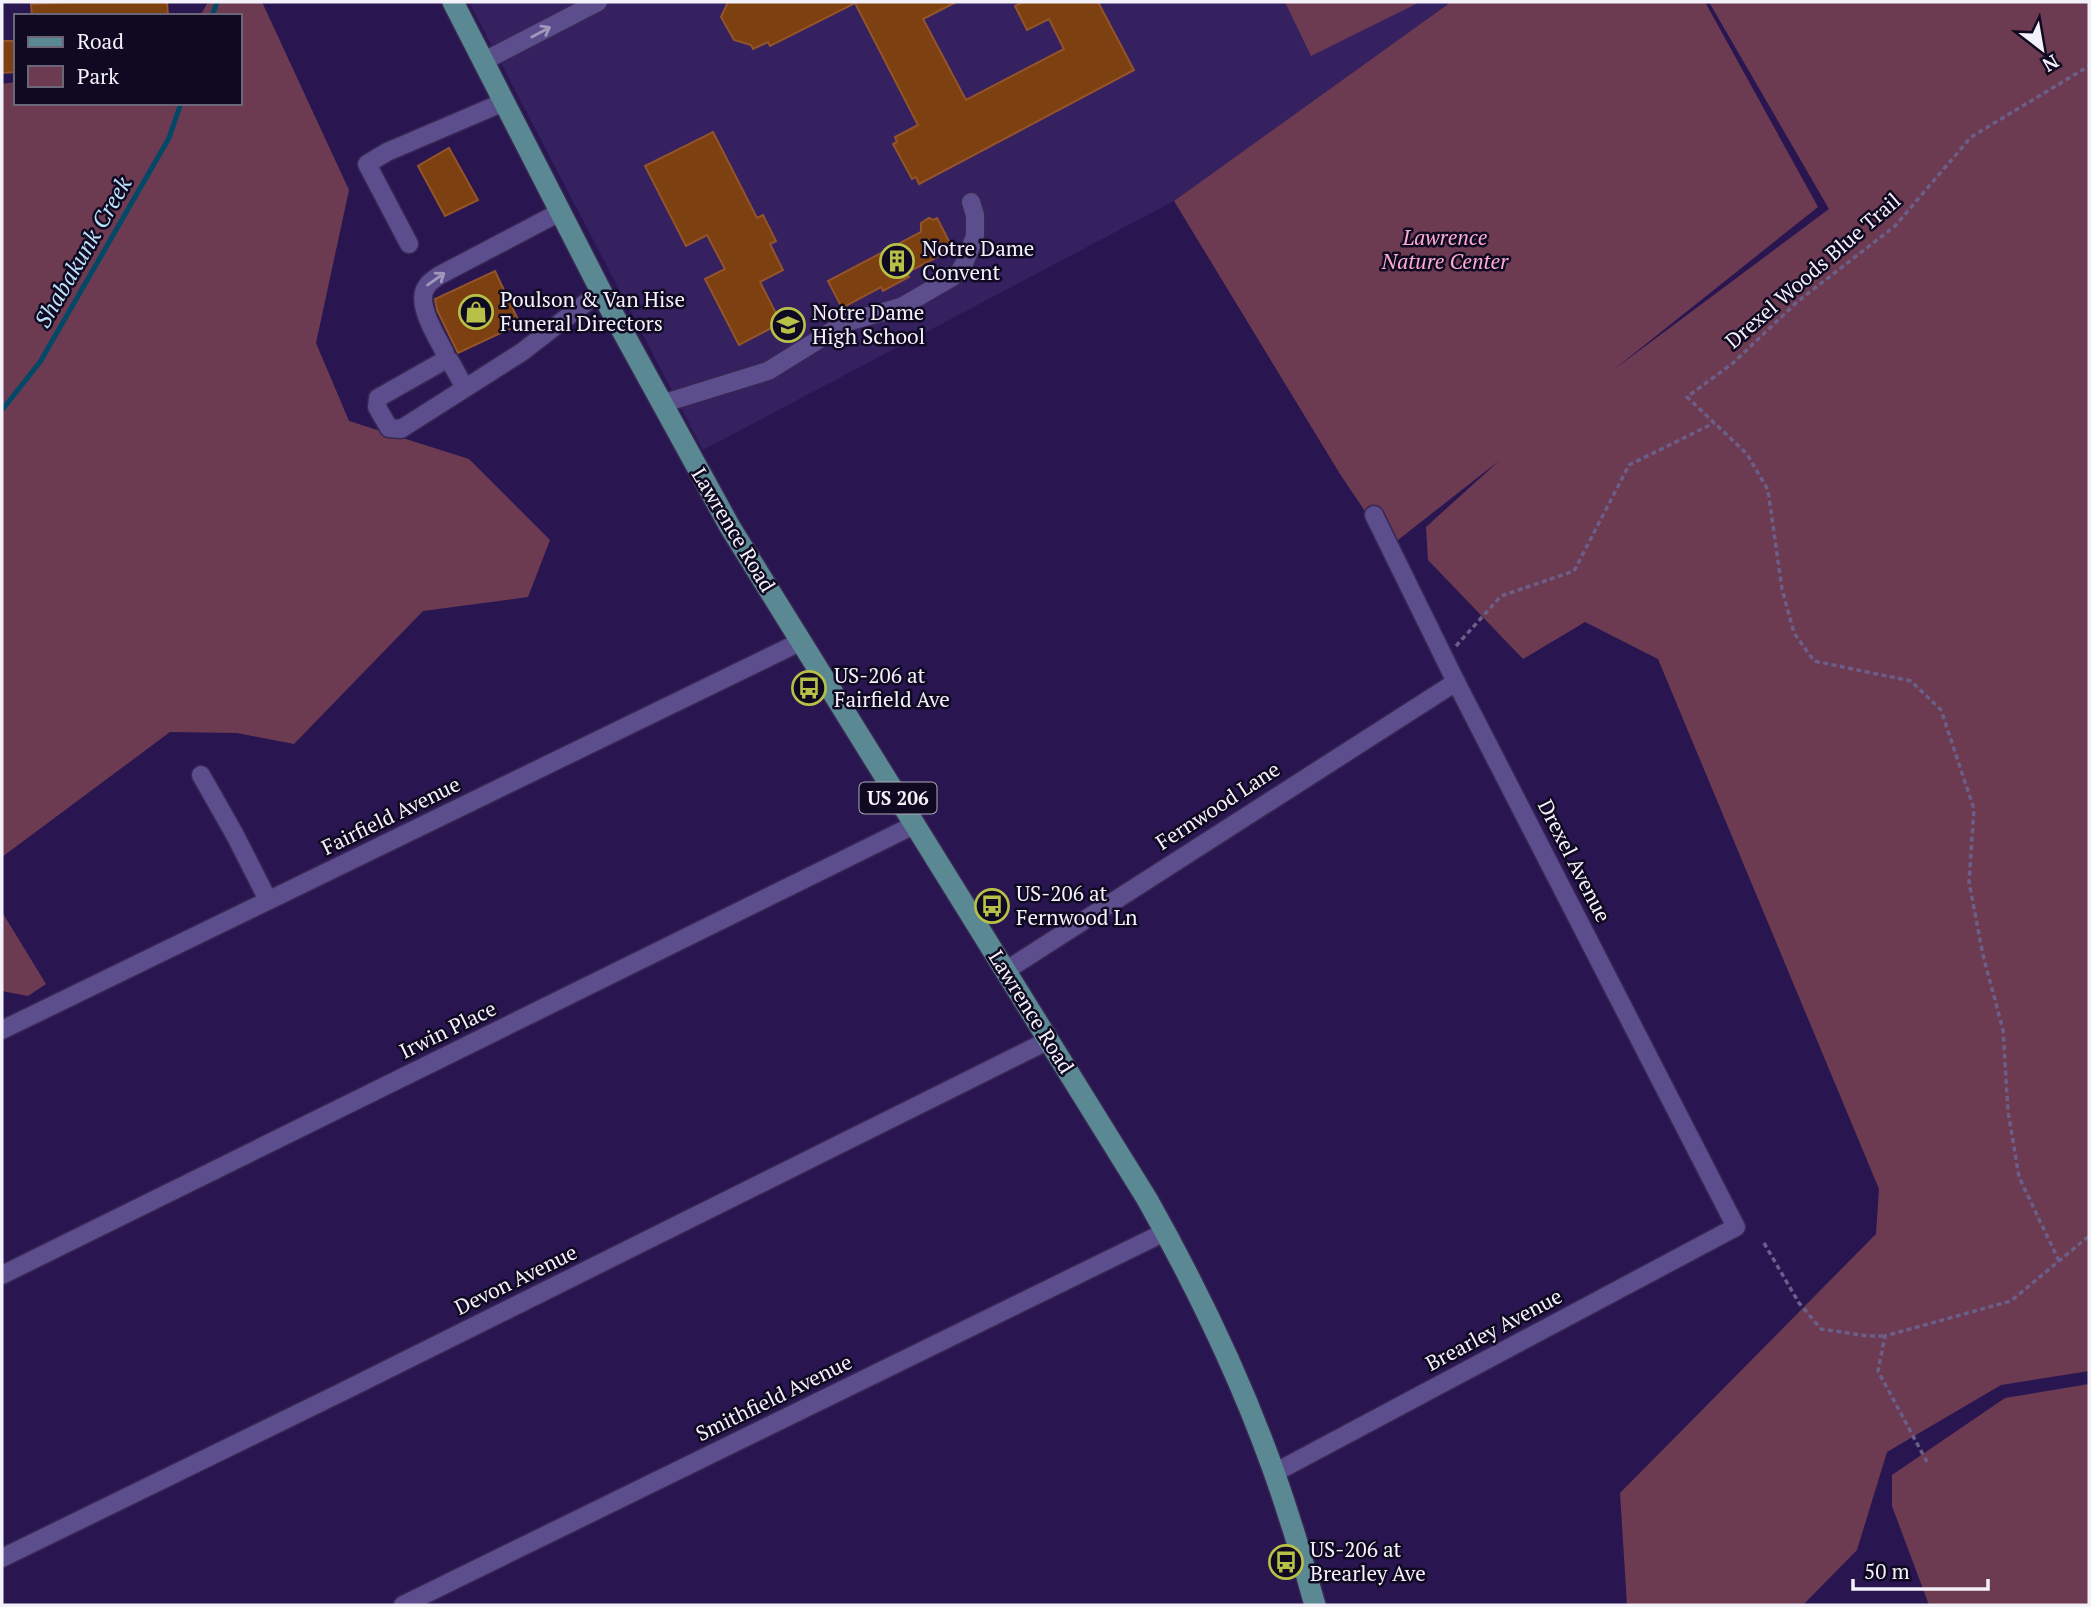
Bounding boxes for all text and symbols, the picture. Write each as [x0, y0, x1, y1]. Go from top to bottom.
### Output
legend [14, 14, 242, 105]
north arrow [2007, 14, 2077, 84]
one-way arrow [530, 24, 551, 38]
text: Road [77, 27, 124, 55]
text: N [2038, 50, 2064, 79]
text: Park [77, 62, 119, 90]
water label: Shabakunk Creek [27, 170, 139, 333]
street label: Drexel Woods Blue Trail [1719, 186, 1906, 354]
park label: Lawrence Nature Center [1381, 223, 1509, 275]
place label: Notre Dame Convent [922, 234, 1034, 286]
building icon: Notre Dame Convent [878, 242, 916, 280]
one-way arrow [427, 272, 446, 287]
place label: Poulson & Van Hise Funeral Directors [500, 285, 685, 337]
shop icon: Poulson & Van Hise Funeral Directors [457, 293, 495, 331]
place label: Notre Dame High School [812, 298, 925, 350]
school or university icon: Notre Dame High School [769, 306, 807, 344]
street label: Lawrence Road [686, 462, 782, 597]
place label: US-206 at Fairfield Ave [834, 661, 950, 713]
bus stop icon: US-206 at Fairfield Ave [790, 669, 828, 707]
street label: Fernwood Lane [1150, 755, 1285, 856]
street label: Fairfield Avenue [317, 769, 465, 861]
road number: US 206 [860, 782, 936, 814]
street label: Drexel Avenue [1532, 794, 1618, 927]
place label: US-206 at Fernwood Ln [1016, 879, 1138, 931]
bus stop icon: US-206 at Fernwood Ln [973, 887, 1011, 925]
street label: Lawrence Road [983, 944, 1081, 1079]
street label: Irwin Place [395, 994, 501, 1065]
street label: Devon Avenue [450, 1237, 581, 1321]
street label: Brearley Avenue [1420, 1281, 1567, 1377]
street label: Smithfield Avenue [691, 1347, 856, 1447]
place label: US-206 at Brearley Ave [1310, 1535, 1426, 1587]
bus stop icon: US-206 at Brearley Ave [1267, 1543, 1305, 1581]
scale bar [1853, 1548, 1988, 1592]
text: 50 m [1864, 1557, 1910, 1585]

